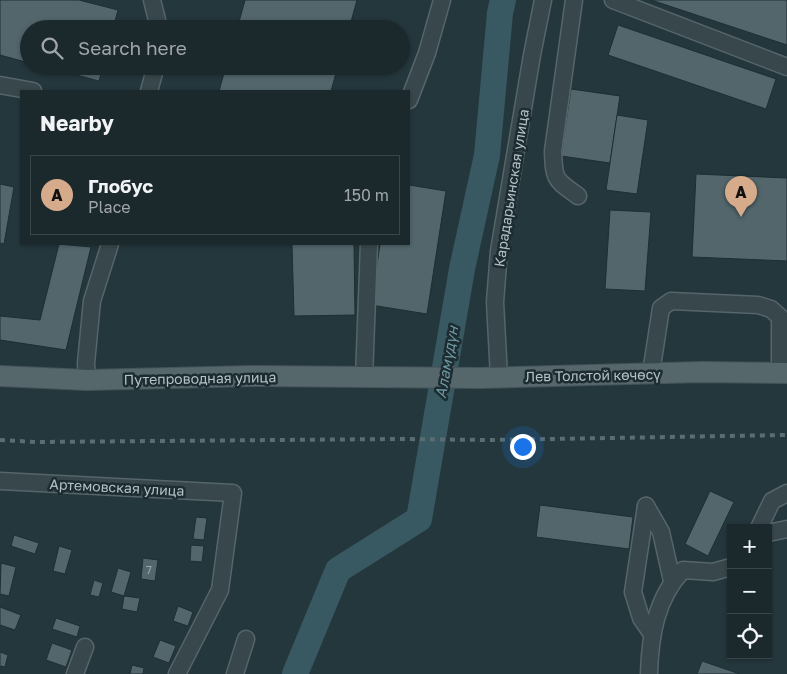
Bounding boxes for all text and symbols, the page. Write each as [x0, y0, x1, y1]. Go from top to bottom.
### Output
search box [20, 20, 410, 75]
icon: search [38, 34, 66, 62]
text: Search here [78, 36, 187, 59]
street label: Карадарьинская улица [490, 108, 532, 268]
text: Nearby [40, 110, 114, 136]
text: Глобус [88, 174, 153, 197]
pin: A [725, 176, 757, 217]
text: A [51, 185, 63, 205]
text: 150 m [344, 185, 389, 205]
text: Place [88, 197, 131, 217]
water label: Аламүдүн [431, 324, 462, 400]
street label: Лев Толстой көчөсү [525, 365, 661, 385]
street label: Путепроводная улица [124, 368, 276, 388]
your location [510, 434, 536, 460]
street label: Артемовская улица [49, 475, 185, 499]
map controls [727, 524, 772, 659]
button: + [727, 524, 772, 569]
house number: 7 [146, 563, 152, 576]
button: − [727, 569, 772, 614]
button: locate [727, 614, 772, 659]

